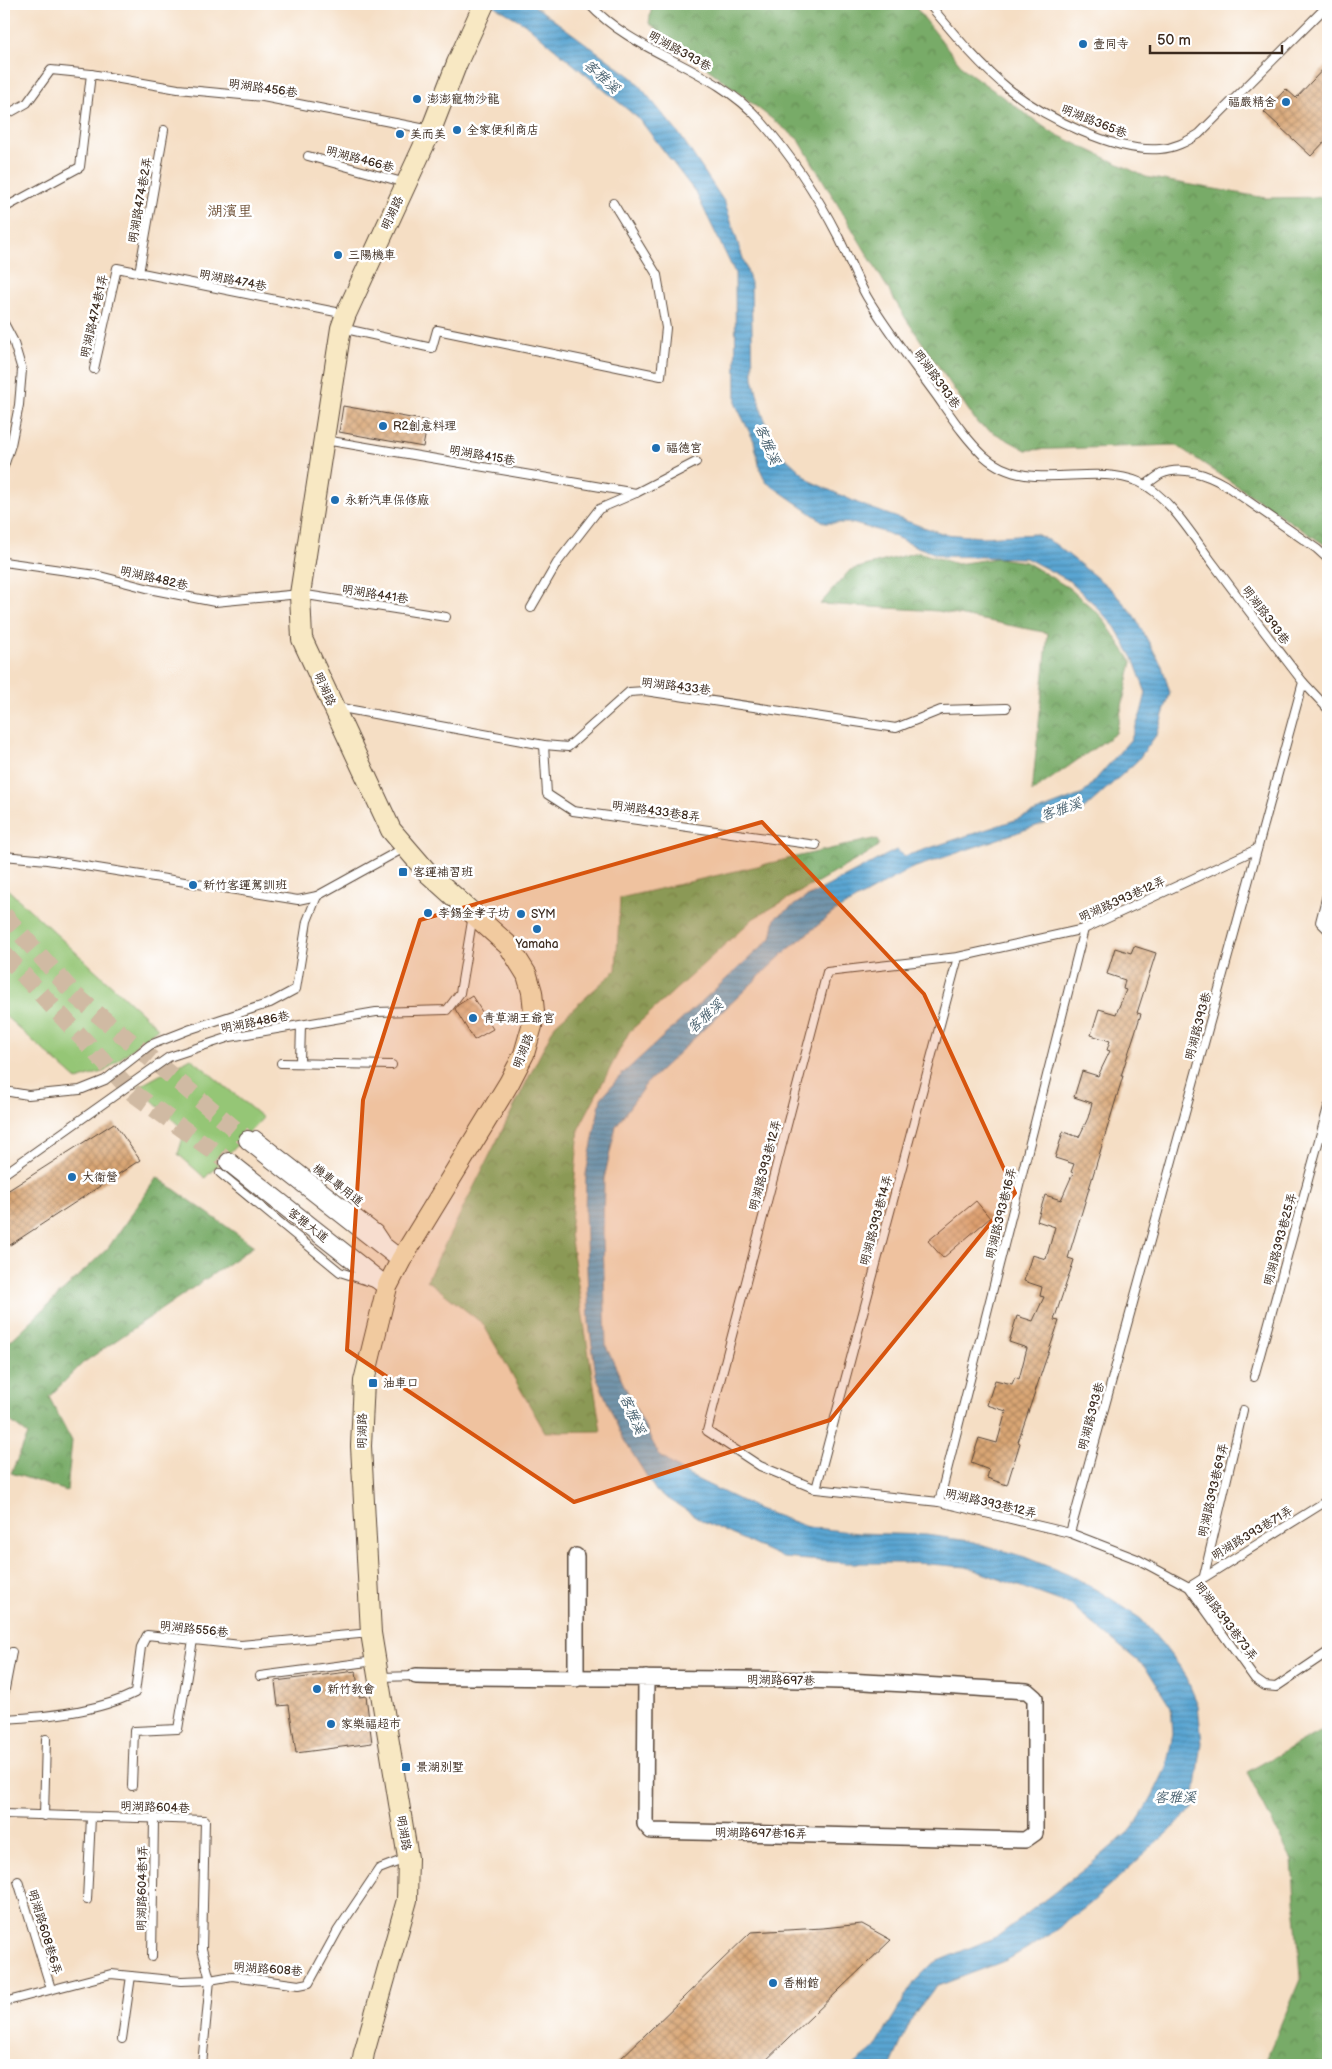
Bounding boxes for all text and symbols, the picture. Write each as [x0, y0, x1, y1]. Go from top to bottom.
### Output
scale bar [1150, 22, 1282, 54]
street label: 明湖路393巷 [646, 28, 714, 75]
text: 50 m [1157, 31, 1191, 50]
place label: 壹同寺 [1093, 37, 1129, 52]
marker: 壹同寺 [1077, 38, 1089, 50]
water label: 客雅溪 [580, 56, 624, 97]
street label: 明湖路456巷 [227, 76, 298, 101]
place label: 澎澎寵物沙龍 [427, 92, 500, 107]
marker: 澎澎寵物沙龍 [411, 93, 423, 105]
place label: 福嚴精舍 [1228, 95, 1276, 110]
marker: 福嚴精舍 [1280, 96, 1292, 108]
street label: 明湖路365巷 [1059, 101, 1129, 141]
place label: 全家便利商店 [467, 123, 539, 138]
marker: 全家便利商店 [451, 124, 463, 136]
place label: 美而美 [410, 127, 446, 142]
marker: 美而美 [394, 128, 406, 140]
street label: 明湖路466巷 [324, 143, 396, 176]
street label: 明湖路474巷2弄 [125, 156, 155, 245]
street label: 明湖路 [378, 194, 407, 233]
district label: 湖濱里 [207, 202, 253, 221]
place label: 三陽機車 [348, 248, 396, 263]
marker: 三陽機車 [332, 249, 344, 261]
street label: 明湖路474巷 [198, 267, 268, 294]
street label: 明湖路474巷1弄 [78, 273, 111, 359]
street label: 明湖路393巷 [910, 347, 963, 412]
place label: R2創意料理 [393, 419, 457, 434]
marker: R2創意料理 [377, 420, 389, 432]
water label: 客雅溪 [752, 422, 784, 468]
place label: 福德宮 [666, 441, 702, 456]
street label: 明湖路415巷 [448, 442, 516, 469]
marker: 福德宮 [650, 442, 662, 454]
place label: 永新汽車保修廠 [345, 493, 429, 508]
marker: 永新汽車保修廠 [329, 494, 341, 506]
street label: 明湖路482巷 [118, 563, 189, 594]
street label: 明湖路441巷 [341, 582, 409, 607]
street label: 明湖路393巷 [1239, 583, 1293, 648]
street label: 明湖路 [310, 670, 339, 709]
street label: 明湖路433巷 [640, 675, 712, 698]
water label: 客雅溪 [1039, 794, 1085, 824]
street label: 明湖路433巷8弄 [611, 798, 701, 825]
place label: 客運補習班 [413, 865, 473, 880]
marker: 客運補習班 [397, 866, 409, 878]
street label: 明湖路393巷12弄 [1076, 874, 1168, 925]
place label: 新竹客運駕訓班 [203, 878, 287, 893]
marker: 新竹客運駕訓班 [187, 879, 199, 891]
place label: 李錫金孝子坊 [438, 906, 510, 921]
marker: 李錫金孝子坊 [422, 907, 434, 919]
place label: SYM [531, 907, 556, 922]
marker: SYM [515, 908, 527, 920]
marker: Yamaha [531, 923, 543, 935]
place label: Yamaha [515, 937, 559, 952]
street label: 明湖路393巷 [1182, 991, 1215, 1062]
water label: 客雅溪 [684, 995, 727, 1037]
street label: 明湖路486巷 [219, 1008, 291, 1036]
place label: 青草湖王爺宮 [483, 1011, 555, 1026]
marker: 青草湖王爺宮 [467, 1012, 479, 1024]
street label: 明湖路 [510, 1032, 537, 1071]
street label: 明湖路393巷12弄 [746, 1118, 785, 1212]
street label: 機車專用道 [309, 1161, 366, 1210]
street label: 明湖路393巷16弄 [983, 1166, 1020, 1260]
place label: 大衛營 [82, 1170, 118, 1185]
marker: 大衛營 [66, 1171, 78, 1183]
street label: 明湖路393巷14弄 [857, 1173, 896, 1267]
street label: 明湖路393巷25弄 [1261, 1191, 1300, 1287]
street label: 客雅大道 [284, 1205, 331, 1246]
place label: 油車口 [383, 1376, 419, 1391]
marker: 油車口 [367, 1377, 379, 1389]
street label: 明湖路393巷 [1075, 1381, 1108, 1452]
water label: 客雅溪 [616, 1392, 649, 1438]
street label: 明湖路 [355, 1413, 370, 1449]
street label: 明湖路393巷69弄 [1195, 1442, 1232, 1539]
street label: 明湖路393巷12弄 [944, 1486, 1038, 1521]
street label: 明湖路393巷71弄 [1209, 1503, 1296, 1564]
street label: 明湖路393巷73弄 [1191, 1579, 1260, 1664]
street label: 明湖路556巷 [159, 1618, 229, 1641]
street label: 明湖路697巷 [747, 1672, 815, 1689]
place label: 新竹教會 [327, 1682, 375, 1697]
marker: 新竹教會 [311, 1683, 323, 1695]
place label: 家樂福超市 [341, 1717, 401, 1732]
marker: 家樂福超市 [325, 1718, 337, 1730]
place label: 景湖別墅 [416, 1760, 464, 1775]
marker: 景湖別墅 [400, 1761, 412, 1773]
water label: 客雅溪 [1154, 1789, 1197, 1806]
street label: 明湖路604巷 [120, 1799, 190, 1816]
street label: 明湖路 [393, 1814, 414, 1852]
street label: 明湖路697巷16弄 [715, 1825, 807, 1842]
street label: 明湖路604巷1弄 [134, 1845, 151, 1931]
street label: 明湖路608巷6弄 [24, 1888, 65, 1977]
street label: 明湖路608巷 [233, 1960, 303, 1979]
place label: 香榭館 [783, 1976, 819, 1991]
marker: 香榭館 [767, 1977, 779, 1989]

